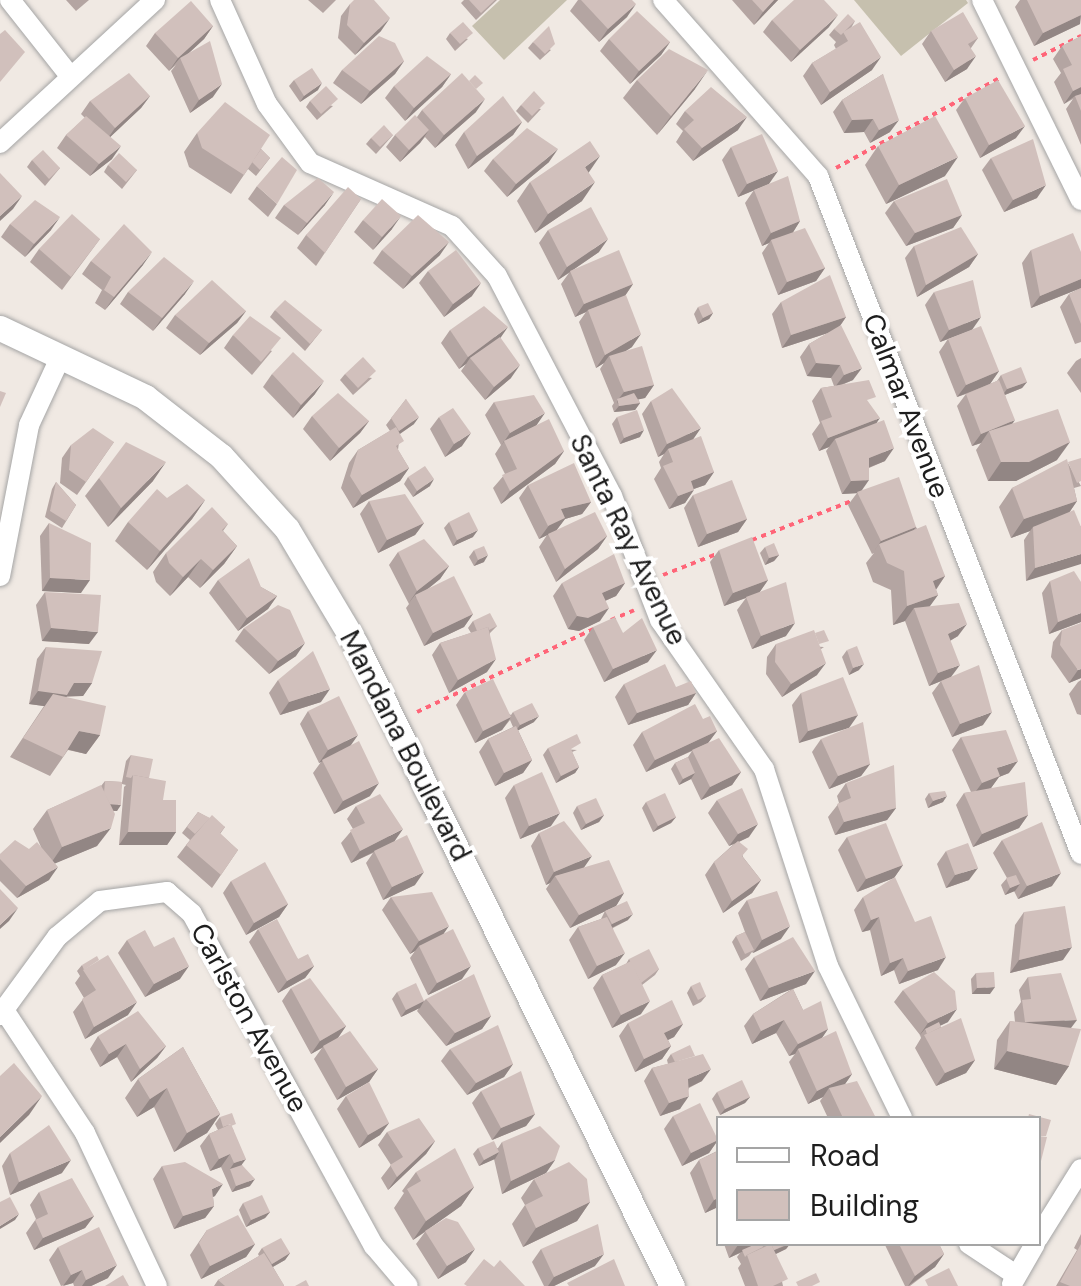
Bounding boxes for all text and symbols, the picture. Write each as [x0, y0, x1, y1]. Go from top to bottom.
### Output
street label: Calmar Avenue [855, 309, 957, 503]
street label: Santa Ray Avenue [562, 429, 694, 651]
street label: Mandana Boulevard [332, 625, 478, 867]
street label: Carlston Avenue [183, 917, 315, 1119]
legend [716, 1116, 1041, 1246]
text: Road [810, 1136, 880, 1175]
text: Building [810, 1186, 919, 1225]

